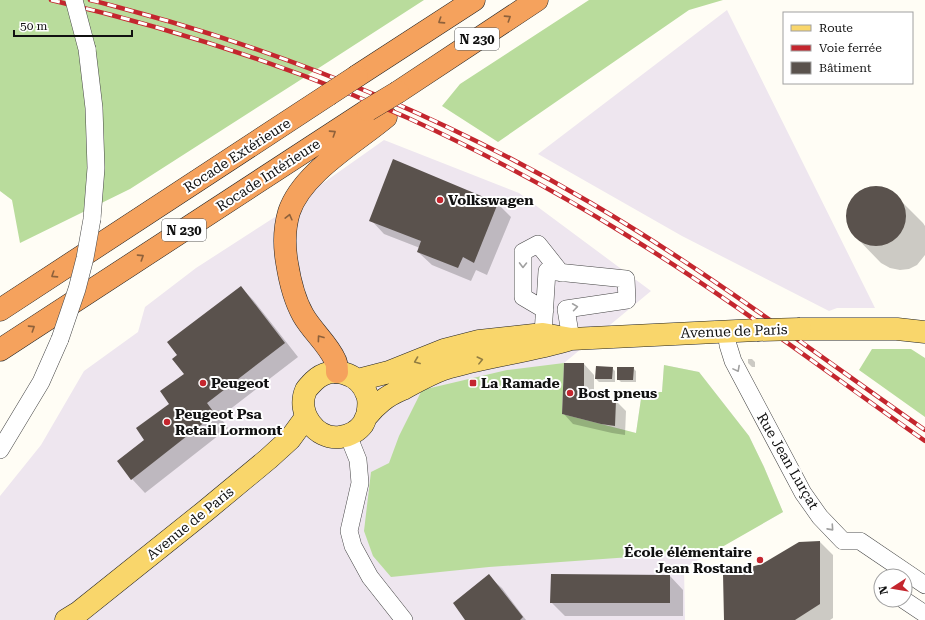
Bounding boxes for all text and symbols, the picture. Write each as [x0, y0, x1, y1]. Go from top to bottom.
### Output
scale bar [14, 12, 132, 38]
legend [783, 12, 913, 84]
one-way arrow [438, 16, 445, 24]
one-way arrow [504, 16, 511, 23]
text: 50 m [20, 19, 47, 33]
text: Route [819, 21, 853, 35]
road number: N 230 [455, 28, 499, 50]
text: Voie ferrée [819, 41, 882, 55]
text: Bâtiment [819, 61, 872, 75]
street label: Rocade Extérieure [181, 114, 294, 195]
one-way arrow [329, 130, 336, 138]
street label: Rocade Intérieure [213, 135, 323, 215]
place label: Volkswagen [448, 192, 534, 208]
marker: Volkswagen [435, 195, 445, 205]
one-way arrow [284, 213, 292, 220]
road number: N 230 [162, 219, 206, 241]
one-way arrow [137, 255, 144, 262]
one-way arrow [519, 262, 527, 268]
one-way arrow [51, 270, 58, 278]
one-way arrow [572, 303, 578, 312]
street label: Avenue de Paris [680, 321, 788, 341]
one-way arrow [28, 325, 35, 333]
one-way arrow [317, 335, 324, 342]
one-way arrow [477, 356, 484, 364]
one-way arrow [413, 357, 420, 365]
one-way arrow [732, 365, 739, 372]
place label: Peugeot [211, 375, 269, 391]
place label: La Ramade [481, 375, 560, 391]
marker: Peugeot [198, 378, 208, 388]
marker: La Ramade [468, 378, 478, 388]
place label: Bost pneus [578, 385, 657, 401]
marker: Bost pneus [565, 388, 575, 398]
place label: Peugeot Psa Retail Lormont [175, 406, 282, 438]
street label: Rue Jean Lurçat [754, 410, 822, 512]
marker: Peugeot Psa Retail Lormont [162, 417, 172, 427]
street label: Avenue de Paris [143, 483, 237, 563]
one-way arrow [826, 524, 833, 531]
place label: École élémentaire Jean Rostand [624, 544, 753, 576]
marker: École élémentaire Jean Rostand [755, 555, 765, 565]
north arrow [873, 568, 913, 608]
text: N [876, 584, 891, 595]

